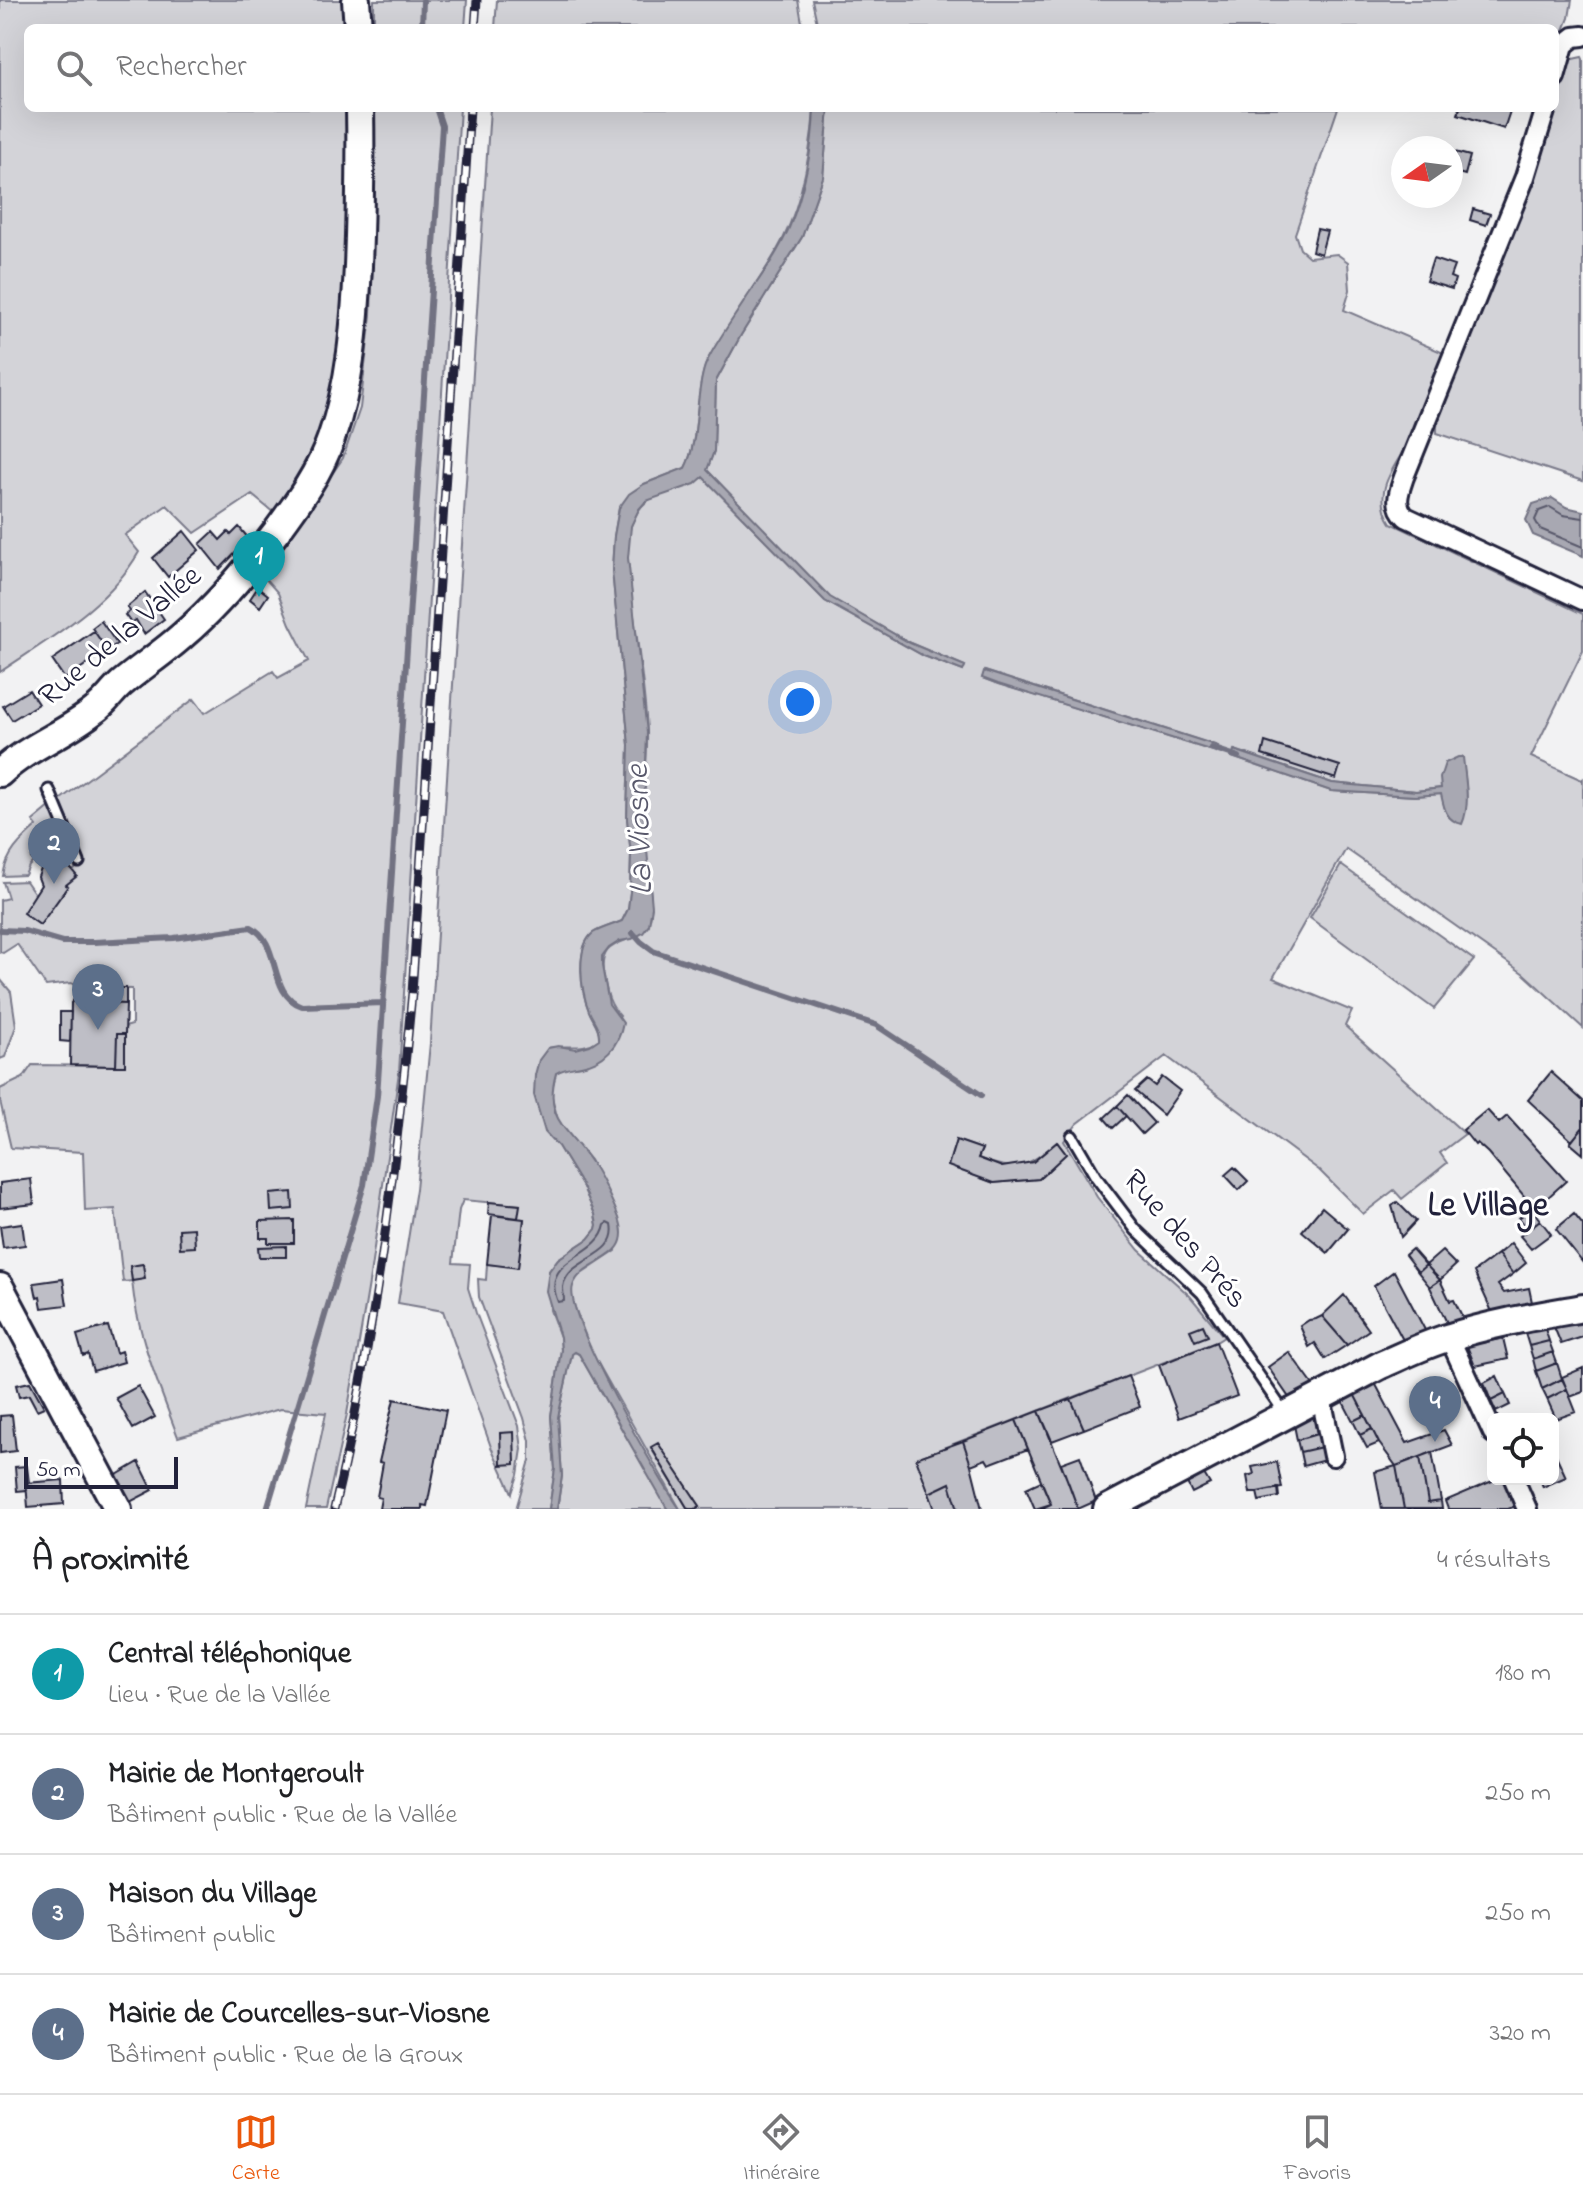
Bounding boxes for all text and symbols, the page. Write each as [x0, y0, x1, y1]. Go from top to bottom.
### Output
search box [24, 24, 1559, 112]
icon: search [52, 46, 96, 90]
text: Rechercher [116, 46, 247, 90]
north arrow [1391, 136, 1463, 208]
pin: 1 [233, 531, 285, 597]
street label: Rue de la Vallée [29, 554, 214, 720]
your location [780, 682, 820, 722]
water label: La Viosne [614, 762, 668, 896]
pin: 2 [28, 818, 80, 884]
pin: 3 [72, 964, 124, 1030]
street label: Rue des Prés [1110, 1160, 1258, 1320]
district label: Le Village [1428, 1182, 1549, 1233]
pin: 4 [1409, 1376, 1461, 1442]
map controls [1487, 1413, 1559, 1485]
button: locate [1487, 1413, 1559, 1485]
scale bar [24, 1453, 178, 1489]
text: 50 m [36, 1455, 81, 1487]
text: À proximité [32, 1536, 189, 1586]
text: 4 résultats [1437, 1542, 1551, 1580]
text: Central téléphonique [108, 1633, 351, 1677]
text: 1 [54, 1655, 62, 1693]
text: 180 m [1495, 1655, 1551, 1693]
text: Lieu · Rue de la Vallée [108, 1677, 331, 1715]
text: Mairie de Montgeroult [108, 1753, 364, 1797]
text: 2 [52, 1775, 64, 1813]
text: 250 m [1485, 1775, 1551, 1813]
text: Bâtiment public · Rue de la Vallée [108, 1797, 457, 1835]
text: Maison du Village [108, 1873, 317, 1917]
text: 3 [53, 1895, 63, 1933]
text: 250 m [1485, 1895, 1551, 1933]
text: Bâtiment public [108, 1917, 275, 1955]
text: Mairie de Courcelles-sur-Viosne [108, 1993, 489, 2037]
text: 4 [53, 2015, 63, 2053]
text: 320 m [1489, 2015, 1551, 2053]
text: Bâtiment public · Rue de la Groux [108, 2037, 463, 2075]
tab: Carte [232, 2110, 280, 2190]
tab: Itinéraire [743, 2110, 820, 2190]
tab: Favoris [1283, 2110, 1351, 2190]

